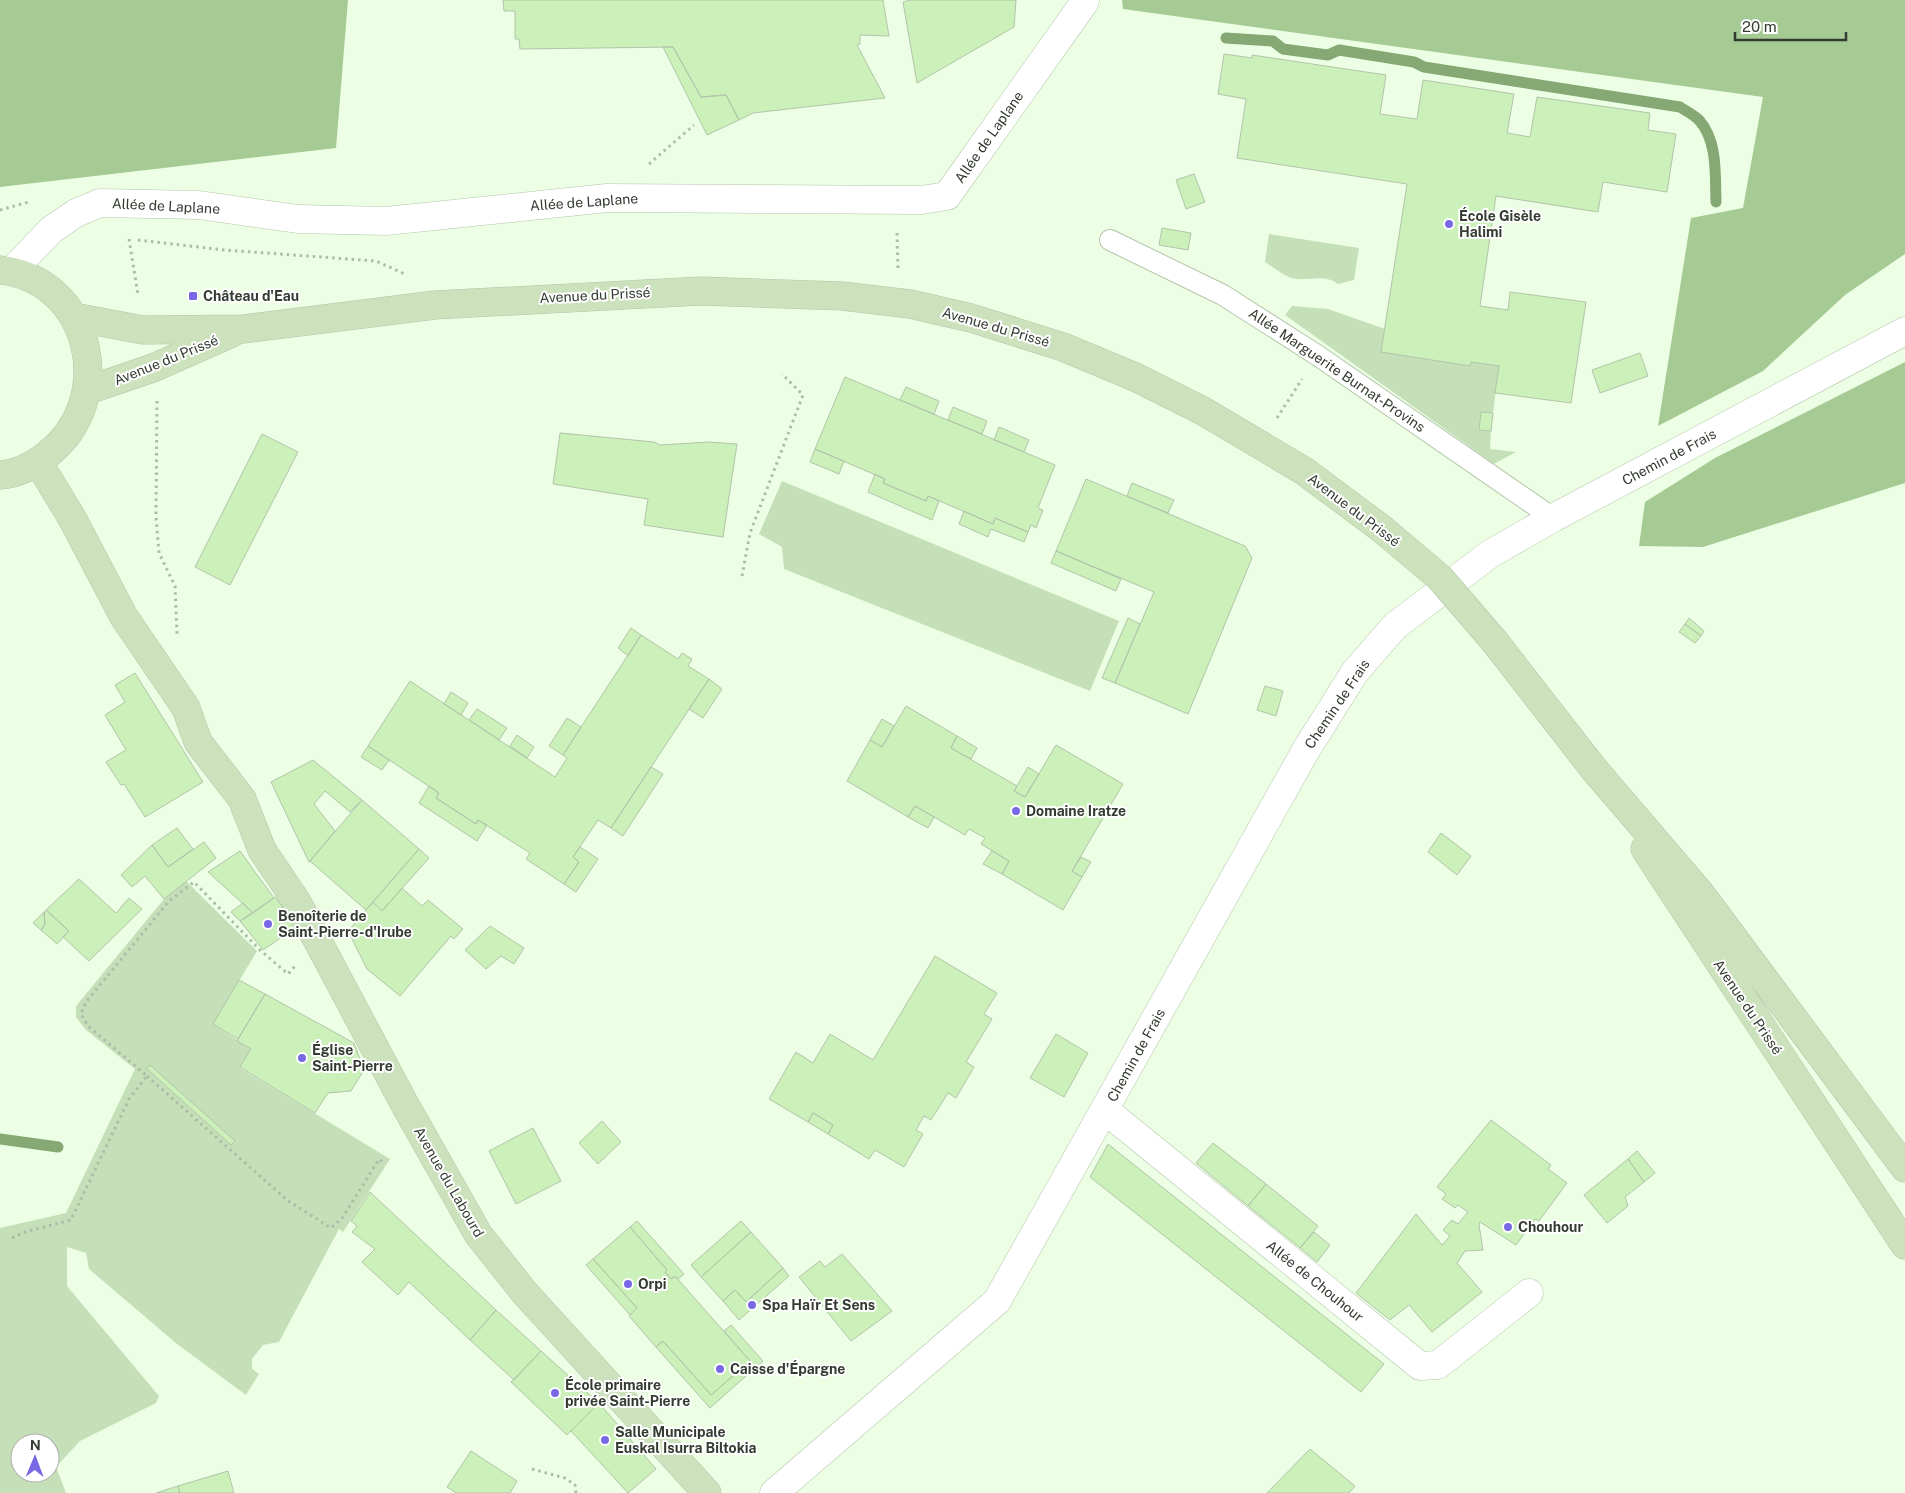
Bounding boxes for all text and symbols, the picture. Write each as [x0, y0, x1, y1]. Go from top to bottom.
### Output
scale bar [1735, 10, 1846, 42]
text: 20 m [1742, 18, 1777, 35]
street label: Allée de Laplane [951, 88, 1027, 186]
street label: Allée de Laplane [529, 190, 639, 214]
street label: Allée de Laplane [111, 195, 221, 217]
place label: École Gisèle Halimi [1459, 207, 1541, 240]
marker: École Gisèle Halimi [1443, 218, 1455, 230]
street label: Avenue du Prissé [539, 284, 651, 306]
place label: Château d'Eau [203, 288, 299, 304]
marker: Château d'Eau [187, 290, 199, 302]
street label: Avenue du Prissé [940, 304, 1052, 350]
street label: Allée Marguerite Burnat-Provins [1246, 305, 1428, 435]
street label: Avenue du Prissé [112, 332, 221, 388]
street label: Chemin de Frais [1619, 426, 1719, 488]
street label: Avenue du Prissé [1305, 470, 1403, 550]
street label: Chemin de Frais [1301, 656, 1373, 752]
place label: Domaine Iratze [1026, 803, 1126, 819]
marker: Domaine Iratze [1010, 805, 1022, 817]
place label: Benoîterie de Saint-Pierre-d'Irube [278, 908, 412, 940]
marker: Benoîterie de Saint-Pierre-d'Irube [262, 918, 274, 930]
street label: Avenue du Prissé [1710, 957, 1786, 1058]
street label: Chemin de Frais [1104, 1006, 1168, 1104]
place label: Église Saint-Pierre [312, 1041, 393, 1074]
marker: Église Saint-Pierre [296, 1052, 308, 1064]
street label: Avenue du Labourd [411, 1124, 487, 1240]
place label: Chouhour [1518, 1219, 1583, 1235]
marker: Chouhour [1502, 1221, 1514, 1233]
street label: Allée de Chouhour [1263, 1237, 1367, 1325]
place label: Orpi [638, 1276, 666, 1292]
marker: Orpi [622, 1278, 634, 1290]
place label: Spa Haïr Et Sens [762, 1297, 875, 1313]
marker: Spa Haïr Et Sens [746, 1299, 758, 1311]
place label: Caisse d'Épargne [730, 1360, 845, 1377]
marker: Caisse d'Épargne [714, 1363, 726, 1375]
place label: École primaire privée Saint-Pierre [565, 1376, 690, 1409]
marker: École primaire privée Saint-Pierre [549, 1387, 561, 1399]
place label: Salle Municipale Euskal Isurra Biltokia [615, 1424, 757, 1456]
north arrow [10, 1433, 60, 1483]
marker: Salle Municipale Euskal Isurra Biltokia [599, 1434, 611, 1446]
text: N [30, 1437, 41, 1453]

